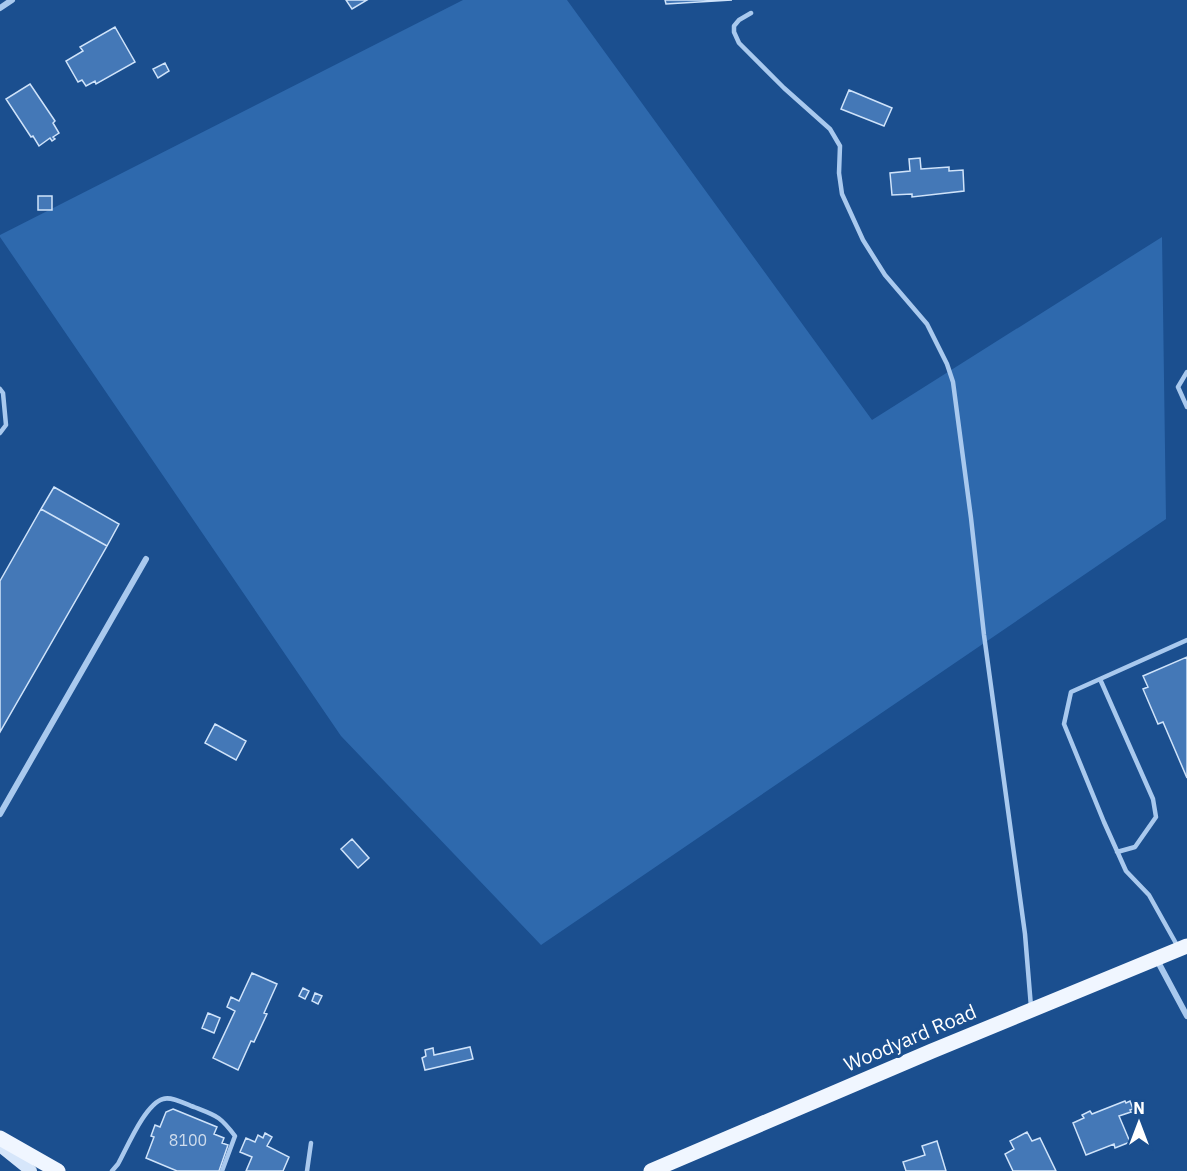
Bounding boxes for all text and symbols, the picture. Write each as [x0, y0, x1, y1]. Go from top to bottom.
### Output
street label: Woodyard Road [839, 997, 980, 1078]
north arrow [1109, 1093, 1169, 1153]
text: N [1133, 1098, 1145, 1118]
house number: 8100 [169, 1130, 207, 1150]

